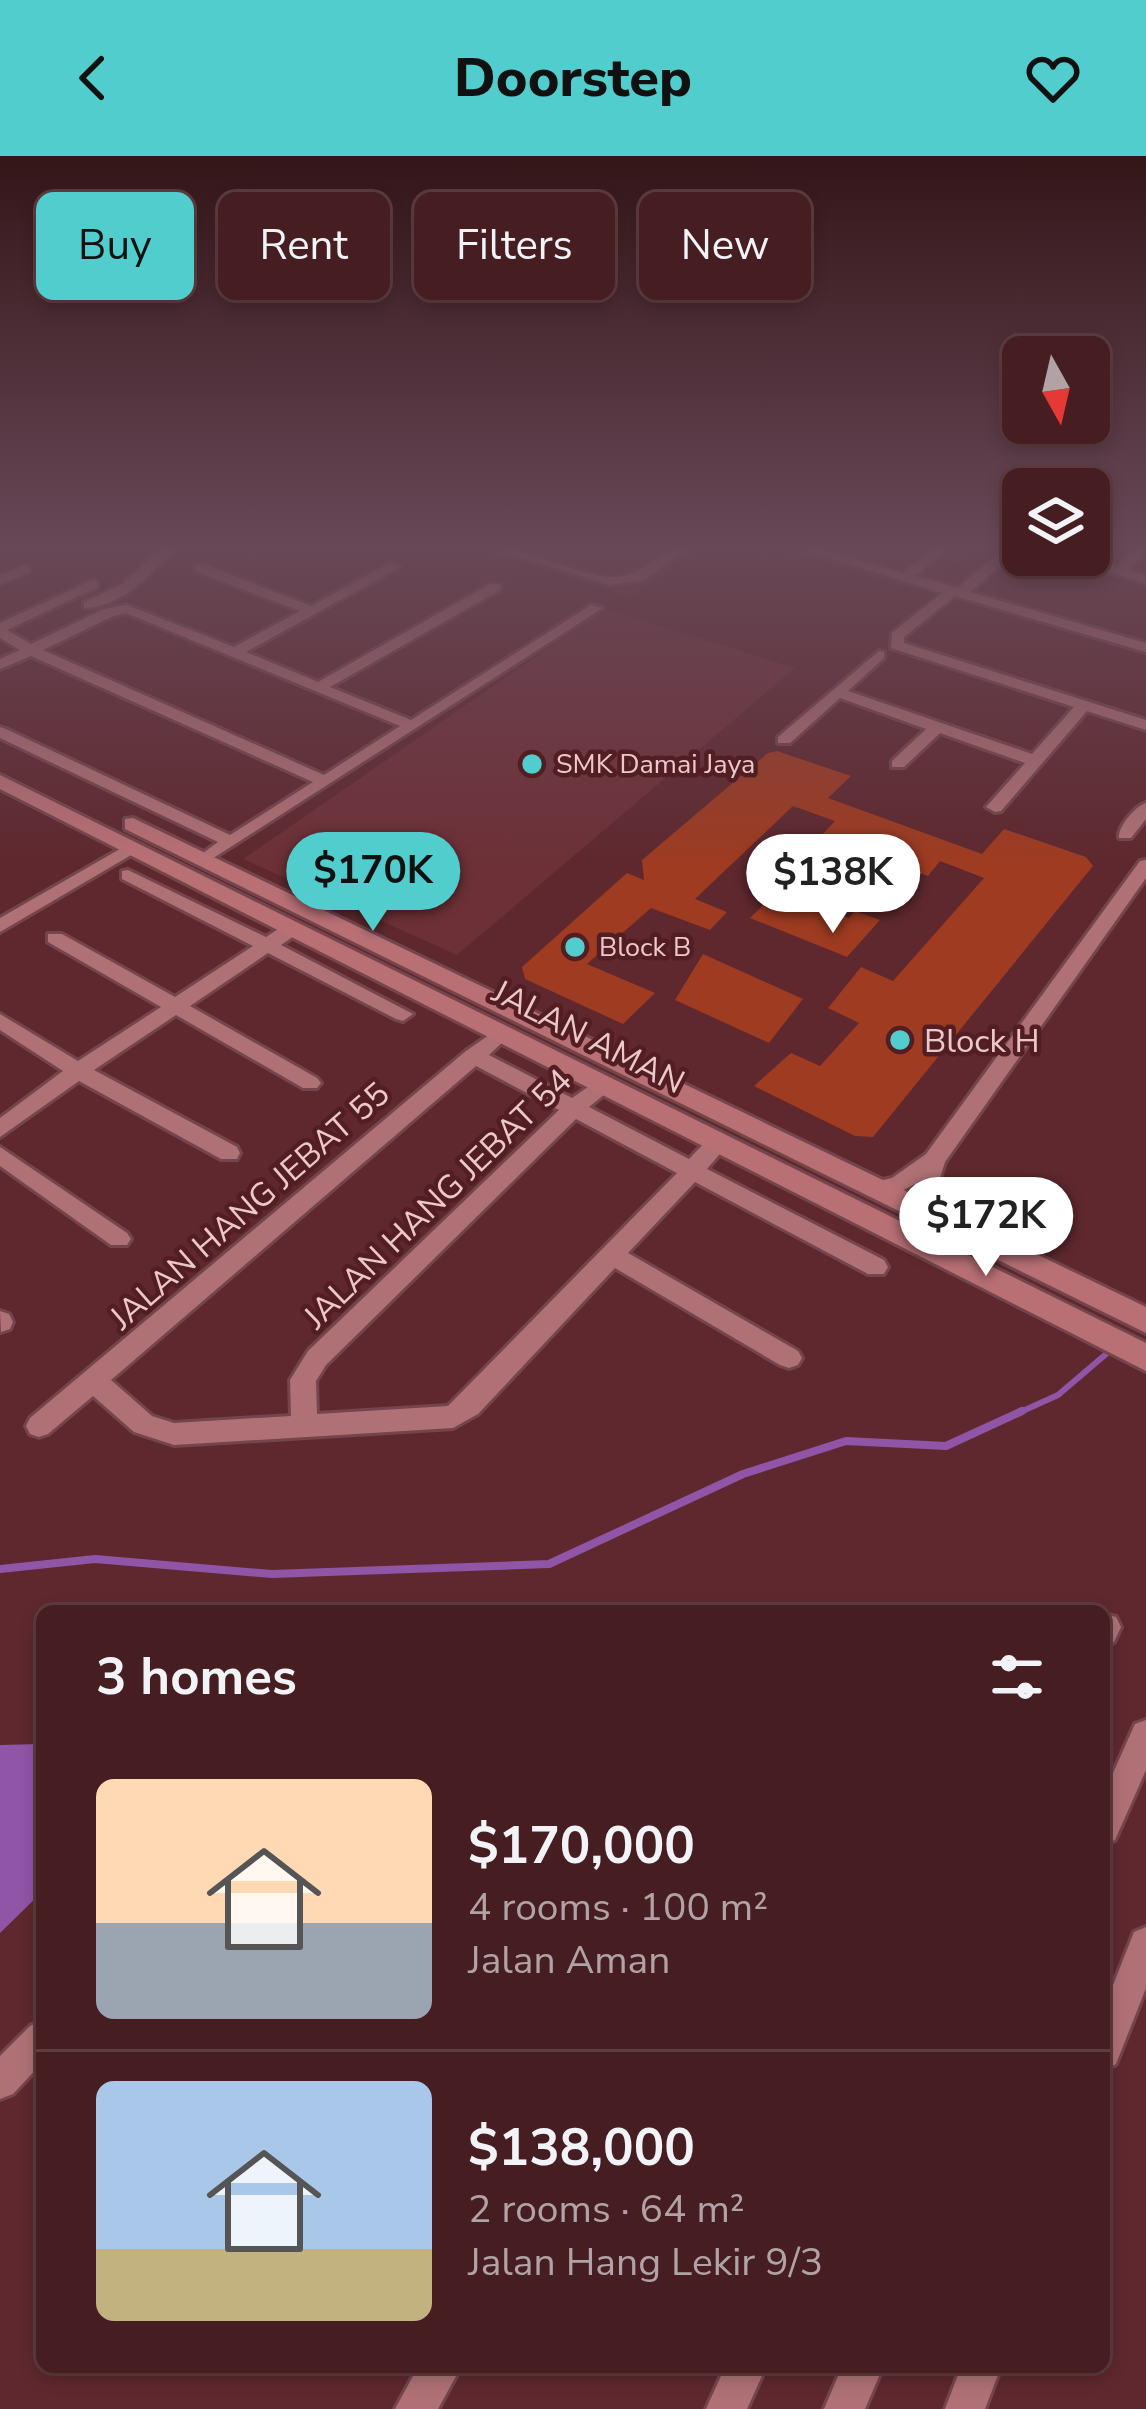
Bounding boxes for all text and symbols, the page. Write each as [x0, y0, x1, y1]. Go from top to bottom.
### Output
text: Doorstep [454, 41, 692, 115]
icon: back [60, 45, 126, 111]
icon: heart [1020, 45, 1086, 111]
chip: Buy [36, 192, 194, 300]
chip: Rent [218, 192, 390, 300]
chip: Filters [414, 192, 615, 300]
chip: New [639, 192, 811, 300]
north arrow [1002, 336, 1110, 444]
map controls [1002, 336, 1110, 576]
button: layers [1002, 468, 1110, 576]
place label: SMK Damai Jaya [556, 746, 755, 783]
marker: SMK Damai Jaya [519, 751, 545, 777]
pin: $170K [289, 832, 457, 934]
pin: $138K [749, 834, 917, 936]
text: $170K [313, 844, 433, 897]
text: $138K [773, 846, 893, 899]
place label: Block B [599, 929, 691, 966]
marker: Block B [562, 934, 588, 960]
street label: JALAN AMAN [484, 969, 692, 1105]
place label: Block H [924, 1019, 1040, 1064]
marker: Block H [887, 1027, 913, 1053]
street label: JALAN HANG JEBAT 54 [293, 1059, 582, 1340]
street label: JALAN HANG JEBAT 55 [100, 1072, 399, 1341]
pin: $172K [902, 1177, 1070, 1279]
text: $172K [926, 1189, 1046, 1242]
text: 3 homes [96, 1642, 297, 1712]
icon: filters [984, 1644, 1050, 1710]
text: $170,000 [468, 1811, 695, 1881]
icon: home [192, 1827, 336, 1971]
text: 4 rooms · 100 m² [468, 1881, 768, 1934]
text: Jalan Aman [468, 1934, 670, 1987]
text: $138,000 [468, 2113, 695, 2183]
icon: home [192, 2129, 336, 2273]
text: 2 rooms · 64 m² [468, 2183, 745, 2236]
text: Jalan Hang Lekir 9/3 [468, 2236, 823, 2289]

